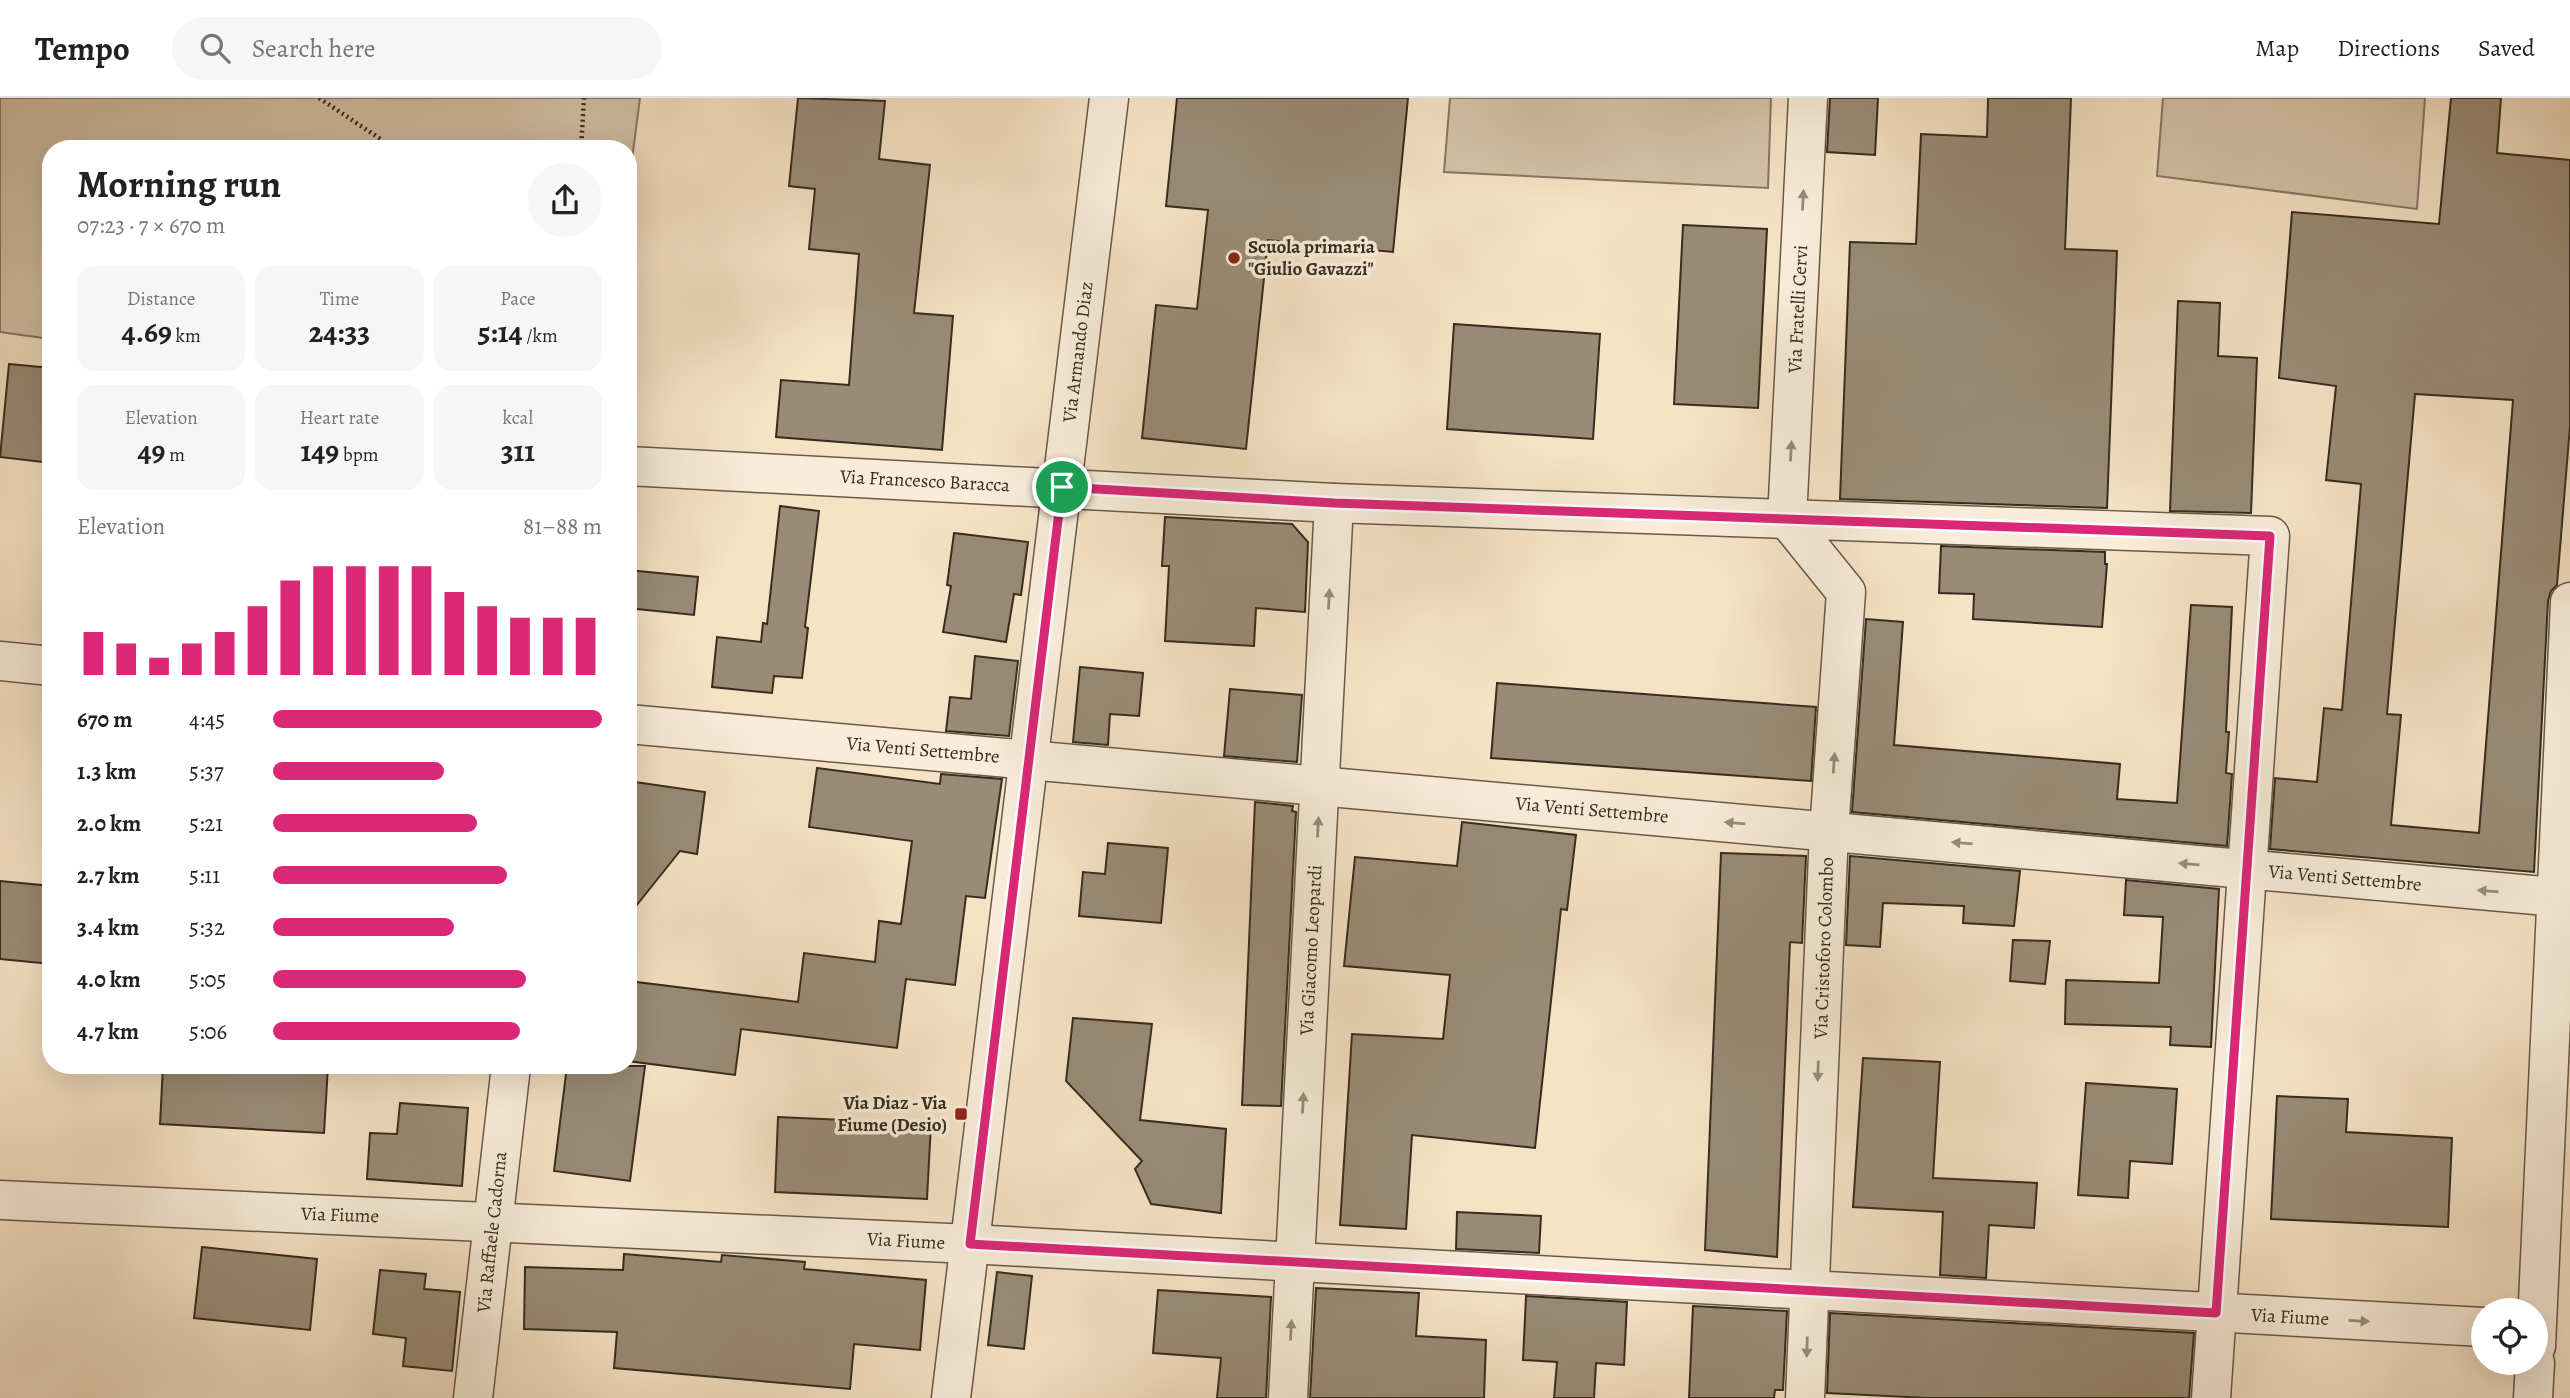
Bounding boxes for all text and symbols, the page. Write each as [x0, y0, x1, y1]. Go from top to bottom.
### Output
search box [172, 17, 662, 80]
text: Tempo [35, 26, 130, 71]
icon: search [196, 29, 234, 67]
text: Search here [252, 31, 375, 66]
text: Map [2255, 32, 2299, 64]
text: Directions [2337, 32, 2440, 64]
text: Saved [2478, 32, 2535, 64]
text: Morning run [77, 158, 281, 210]
button: share [528, 163, 602, 237]
one-way arrow [1797, 188, 1808, 210]
text: 07:23 · 7 × 670 m [77, 210, 225, 241]
place label: Scuola primaria "Giulio Gavazzi" [1248, 234, 1376, 282]
street label: Via Fratelli Cervi [1782, 244, 1814, 375]
marker: Scuola primaria "Giulio Gavazzi" [1226, 250, 1242, 266]
street label: Via Armando Diaz [1056, 280, 1100, 425]
text: Distance [127, 286, 195, 312]
text: Time [320, 286, 359, 312]
text: Pace [500, 286, 535, 312]
text: 4.69 [122, 312, 172, 352]
text: 24:33 [309, 312, 370, 352]
text: 5:14 [478, 312, 523, 352]
text: km [172, 323, 201, 349]
text: /km [523, 323, 558, 349]
text: Elevation [125, 405, 198, 431]
text: Heart rate [300, 405, 379, 431]
text: kcal [503, 405, 533, 431]
text: 49 [137, 431, 165, 471]
text: 149 [300, 431, 339, 471]
text: 311 [501, 431, 535, 471]
one-way arrow [1785, 440, 1796, 462]
text: m [165, 442, 185, 468]
text: bpm [339, 442, 378, 468]
pin [1032, 457, 1092, 517]
street label: Via Francesco Baracca [838, 464, 1011, 498]
icon: arrive [1043, 468, 1081, 506]
text: Elevation [77, 511, 165, 542]
text: 81–88 m [523, 511, 602, 542]
one-way arrow [1324, 588, 1335, 610]
text: 670 m [77, 704, 132, 735]
text: 4:45 [189, 704, 225, 735]
street label: Via Venti Settembre [844, 730, 1001, 770]
one-way arrow [1829, 752, 1840, 774]
text: 1.3 km [77, 756, 137, 787]
text: 5:37 [189, 756, 224, 787]
street label: Via Venti Settembre [1513, 790, 1670, 830]
text: 2.0 km [77, 808, 141, 839]
text: 5:21 [189, 808, 223, 839]
one-way arrow [1312, 815, 1323, 837]
one-way arrow [1724, 817, 1746, 828]
one-way arrow [1951, 838, 1973, 849]
street label: Via Cristoforo Colombo [1808, 857, 1840, 1040]
one-way arrow [2177, 858, 2199, 869]
street label: Via Venti Settembre [2266, 858, 2423, 898]
text: 2.7 km [77, 860, 139, 891]
text: 5:11 [189, 860, 220, 891]
street label: Via Giacomo Leopardi [1293, 864, 1328, 1037]
one-way arrow [2477, 885, 2499, 896]
text: 3.4 km [77, 912, 139, 943]
text: 5:32 [189, 912, 225, 943]
text: 4.0 km [77, 964, 141, 995]
text: 5:05 [189, 964, 227, 995]
text: 4.7 km [77, 1016, 139, 1047]
text: 5:06 [189, 1016, 227, 1047]
one-way arrow [1813, 1060, 1824, 1082]
place label: Via Diaz - Via Fiume (Desio) [837, 1090, 948, 1138]
one-way arrow [1298, 1091, 1309, 1113]
marker: Via Diaz - Via Fiume (Desio) [953, 1106, 969, 1122]
street label: Via Raffaele Cadorna [471, 1150, 513, 1315]
street label: Via Fiume [300, 1201, 379, 1229]
street label: Via Fiume [865, 1226, 946, 1256]
map controls [2471, 1298, 2548, 1375]
button: locate [2471, 1298, 2548, 1375]
street label: Via Fiume [2249, 1302, 2330, 1332]
one-way arrow [2348, 1315, 2370, 1326]
one-way arrow [1286, 1319, 1297, 1341]
one-way arrow [1801, 1336, 1812, 1358]

